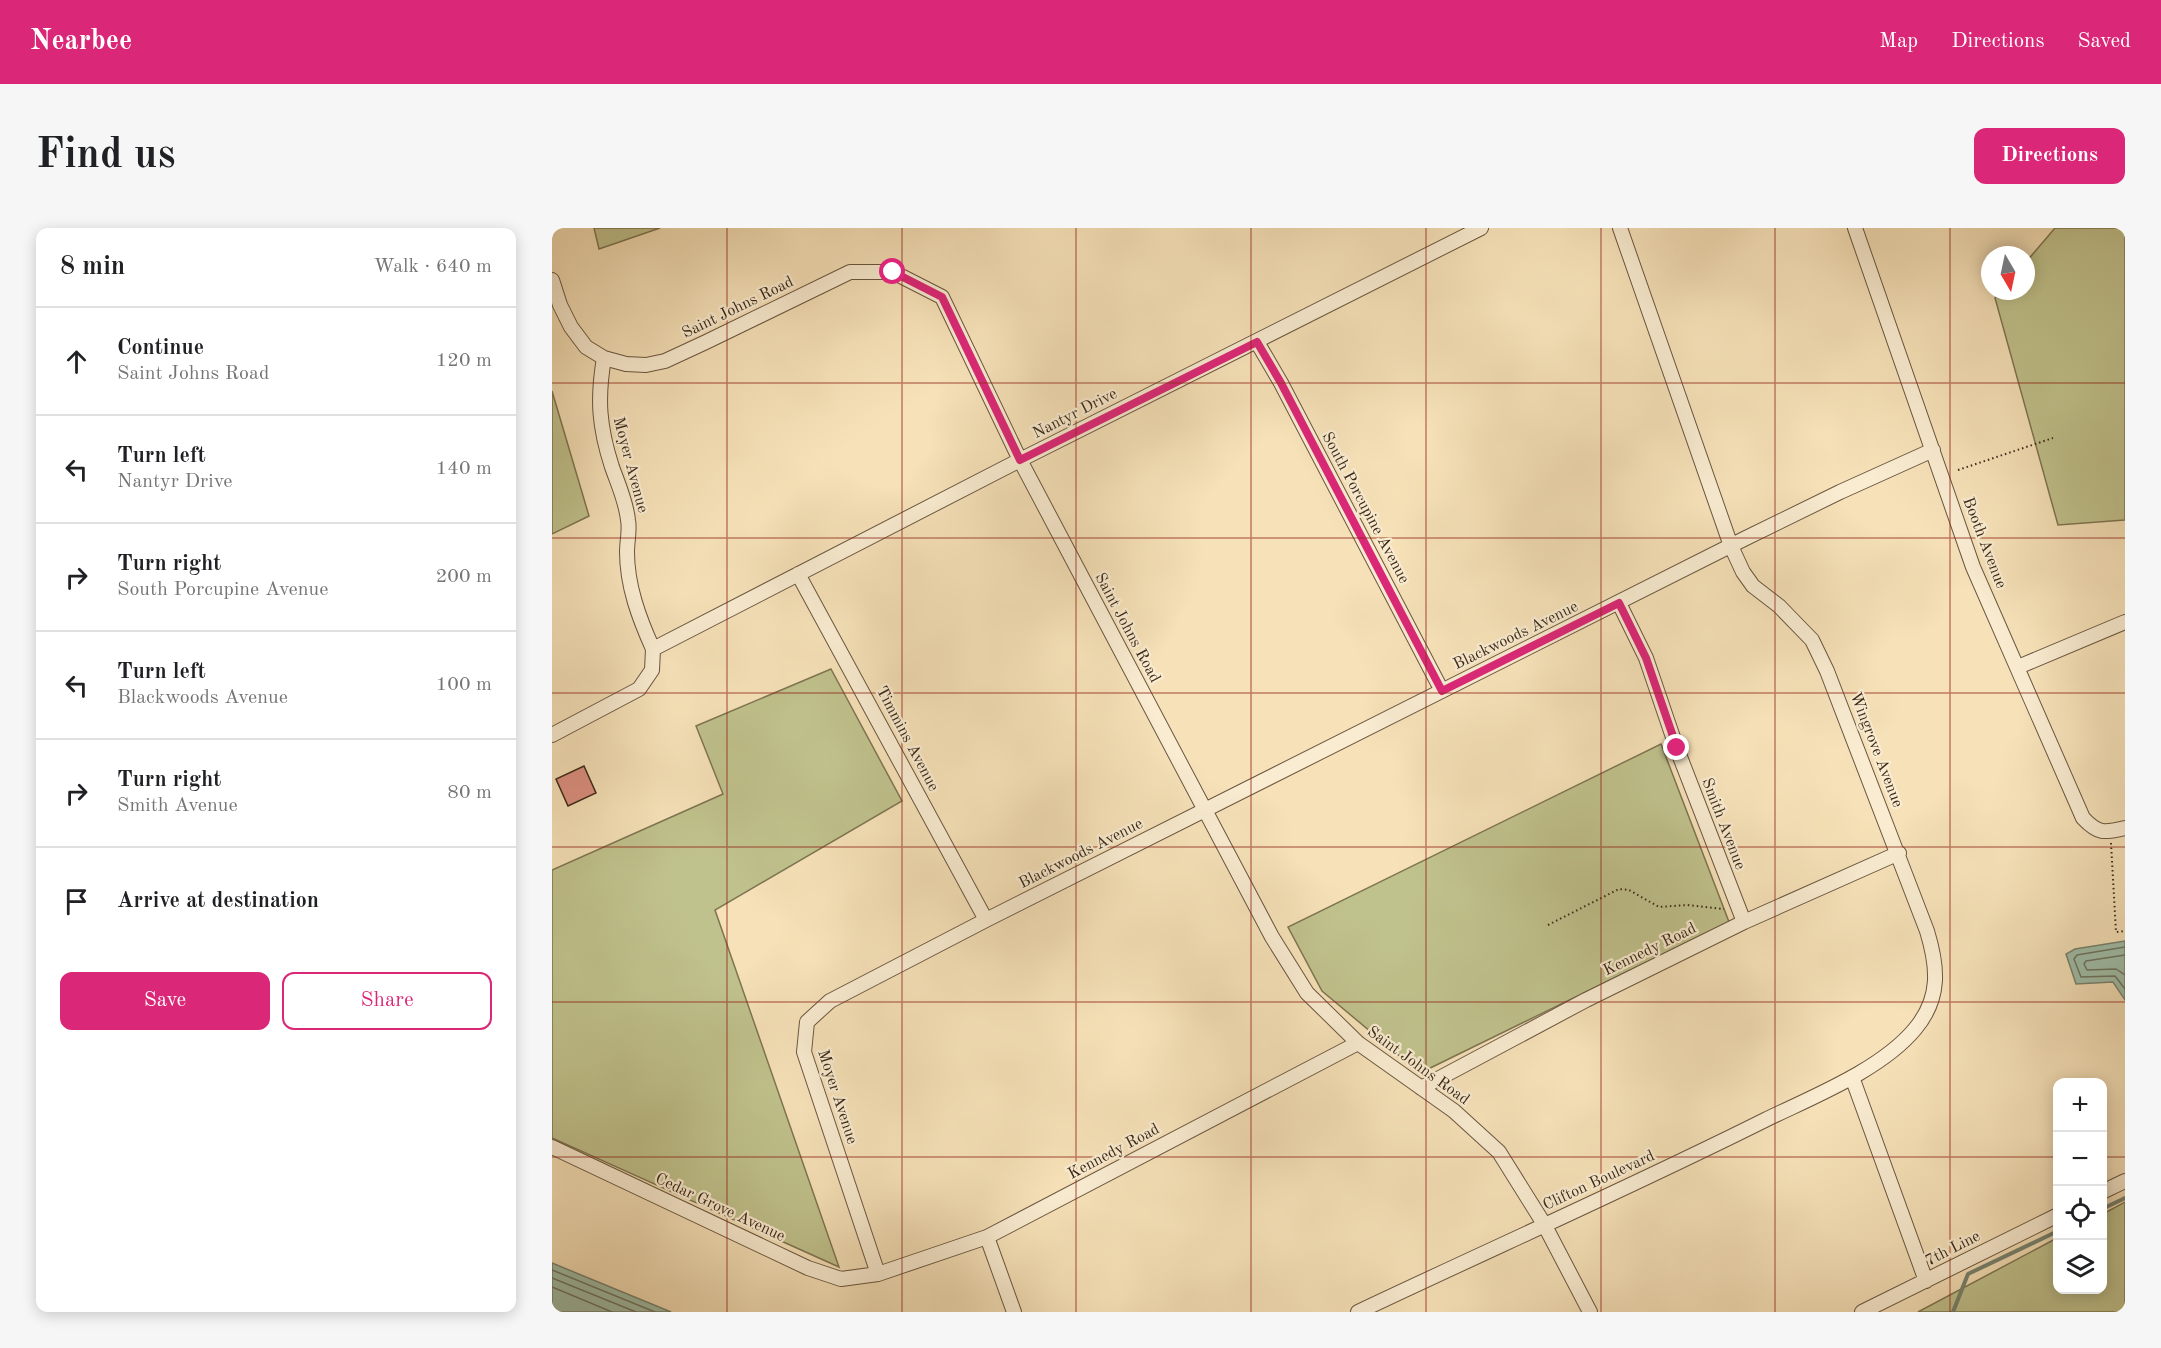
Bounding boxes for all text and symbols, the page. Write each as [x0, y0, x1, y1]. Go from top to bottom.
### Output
text: Nearbee [30, 28, 132, 56]
text: Map [1879, 31, 1918, 52]
text: Directions [1951, 31, 2045, 52]
text: Saved [2078, 31, 2131, 52]
button: Directions [1974, 128, 2125, 184]
text: Find us [36, 135, 175, 177]
north arrow [1981, 246, 2035, 300]
text: 8 min [60, 254, 125, 280]
text: Walk · 640 m [373, 257, 492, 277]
route start [879, 258, 905, 284]
street label: Saint Johns Road [680, 274, 796, 342]
text: Continue [117, 337, 204, 359]
icon: ahead [60, 345, 93, 378]
text: 120 m [436, 351, 492, 371]
text: Saint Johns Road [117, 364, 269, 384]
street label: Nantyr Drive [1030, 386, 1120, 442]
street label: Moyer Avenue [610, 415, 650, 515]
street label: South Porcupine Avenue [1318, 430, 1412, 586]
text: Turn left [117, 445, 206, 467]
icon: left [60, 453, 93, 486]
text: 140 m [436, 459, 492, 479]
text: Nantyr Drive [117, 472, 233, 492]
street label: Booth Avenue [1959, 495, 2009, 591]
text: Turn right [117, 553, 221, 575]
icon: right [60, 561, 93, 594]
text: 200 m [436, 567, 492, 587]
street label: Saint Johns Road [1091, 570, 1163, 686]
text: South Porcupine Avenue [117, 580, 328, 600]
street label: Blackwoods Avenue [1451, 599, 1581, 673]
text: Turn left [117, 661, 206, 683]
icon: left [60, 669, 93, 702]
text: 100 m [436, 675, 492, 695]
street label: Timmins Avenue [873, 684, 941, 794]
text: Blackwoods Avenue [117, 688, 288, 708]
street label: Wingrove Avenue [1847, 690, 1905, 810]
route end [1663, 734, 1689, 760]
text: Turn right [117, 769, 221, 791]
street label: Smith Avenue [1698, 776, 1748, 872]
icon: right [60, 777, 93, 810]
text: 80 m [447, 783, 492, 803]
text: Smith Avenue [117, 796, 238, 816]
street label: Blackwoods Avenue [1016, 816, 1146, 892]
icon: arrive [60, 885, 93, 918]
text: Arrive at destination [117, 890, 319, 912]
street label: Kennedy Road [1601, 921, 1699, 979]
button: Save [60, 972, 270, 1030]
button: Share [282, 972, 492, 1030]
street label: Saint Johns Road [1364, 1024, 1472, 1108]
street label: Moyer Avenue [814, 1048, 860, 1146]
map controls [2053, 1078, 2107, 1294]
button: + [2053, 1078, 2107, 1132]
street label: Kennedy Road [1066, 1121, 1162, 1183]
button: − [2053, 1132, 2107, 1186]
street label: Clifton Boulevard [1541, 1148, 1657, 1214]
street label: Cedar Grove Avenue [653, 1171, 787, 1245]
button: locate [2053, 1186, 2107, 1240]
street label: 7th Line [1923, 1228, 1983, 1270]
button: layers [2053, 1240, 2107, 1294]

